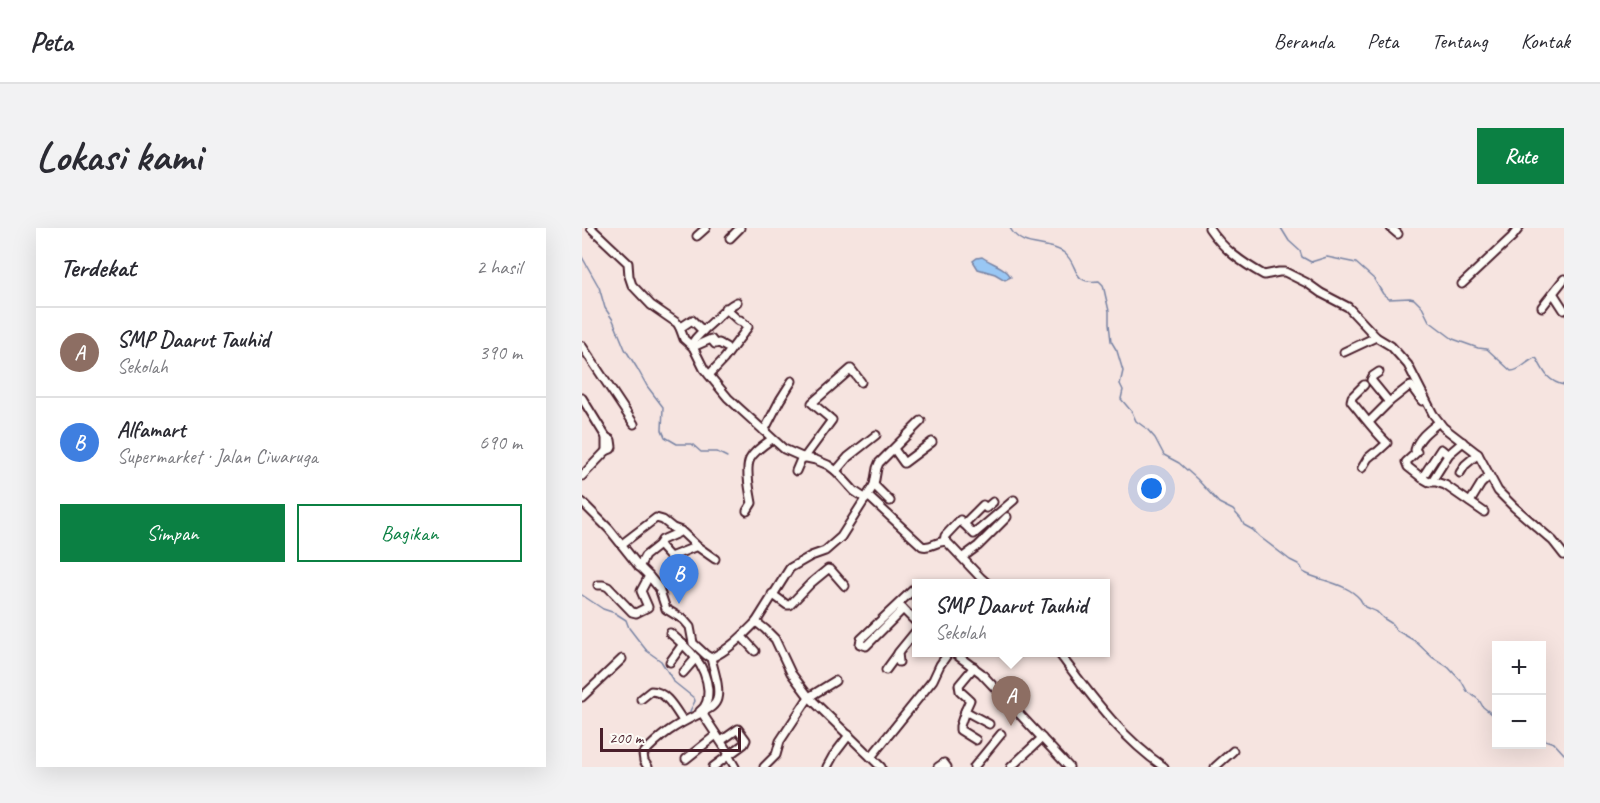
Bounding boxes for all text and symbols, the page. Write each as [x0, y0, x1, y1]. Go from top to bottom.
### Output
text: Peta [30, 24, 73, 59]
text: Beranda [1274, 28, 1334, 54]
text: Peta [1367, 28, 1398, 54]
text: Tentang [1431, 28, 1488, 54]
text: Kontak [1521, 28, 1570, 54]
button: Rute [1477, 128, 1564, 184]
text: Lokasi kami [36, 130, 202, 183]
text: Terdekat [60, 251, 136, 284]
text: 2 hasil [476, 255, 522, 280]
text: SMP Daarut Tauhid [117, 326, 269, 354]
text: A [74, 340, 85, 365]
text: 390 m [479, 340, 522, 365]
text: Sekolah [117, 354, 168, 379]
text: Alfamart [117, 416, 185, 444]
text: B [74, 430, 85, 455]
text: 690 m [479, 430, 522, 455]
text: Supermarket · Jalan Ciwaruga [117, 444, 318, 469]
your location [1137, 474, 1166, 503]
button: Simpan [60, 504, 285, 562]
button: Bagikan [297, 504, 522, 562]
pin: B [660, 554, 698, 604]
popup [912, 579, 1110, 657]
text: SMP Daarut Tauhid [935, 592, 1087, 620]
text: Sekolah [935, 620, 986, 645]
map controls [1492, 641, 1546, 749]
button: + [1492, 641, 1546, 695]
pin: A [992, 676, 1030, 726]
button: − [1492, 695, 1546, 749]
scale bar [600, 725, 741, 752]
text: 200 m [609, 728, 643, 748]

